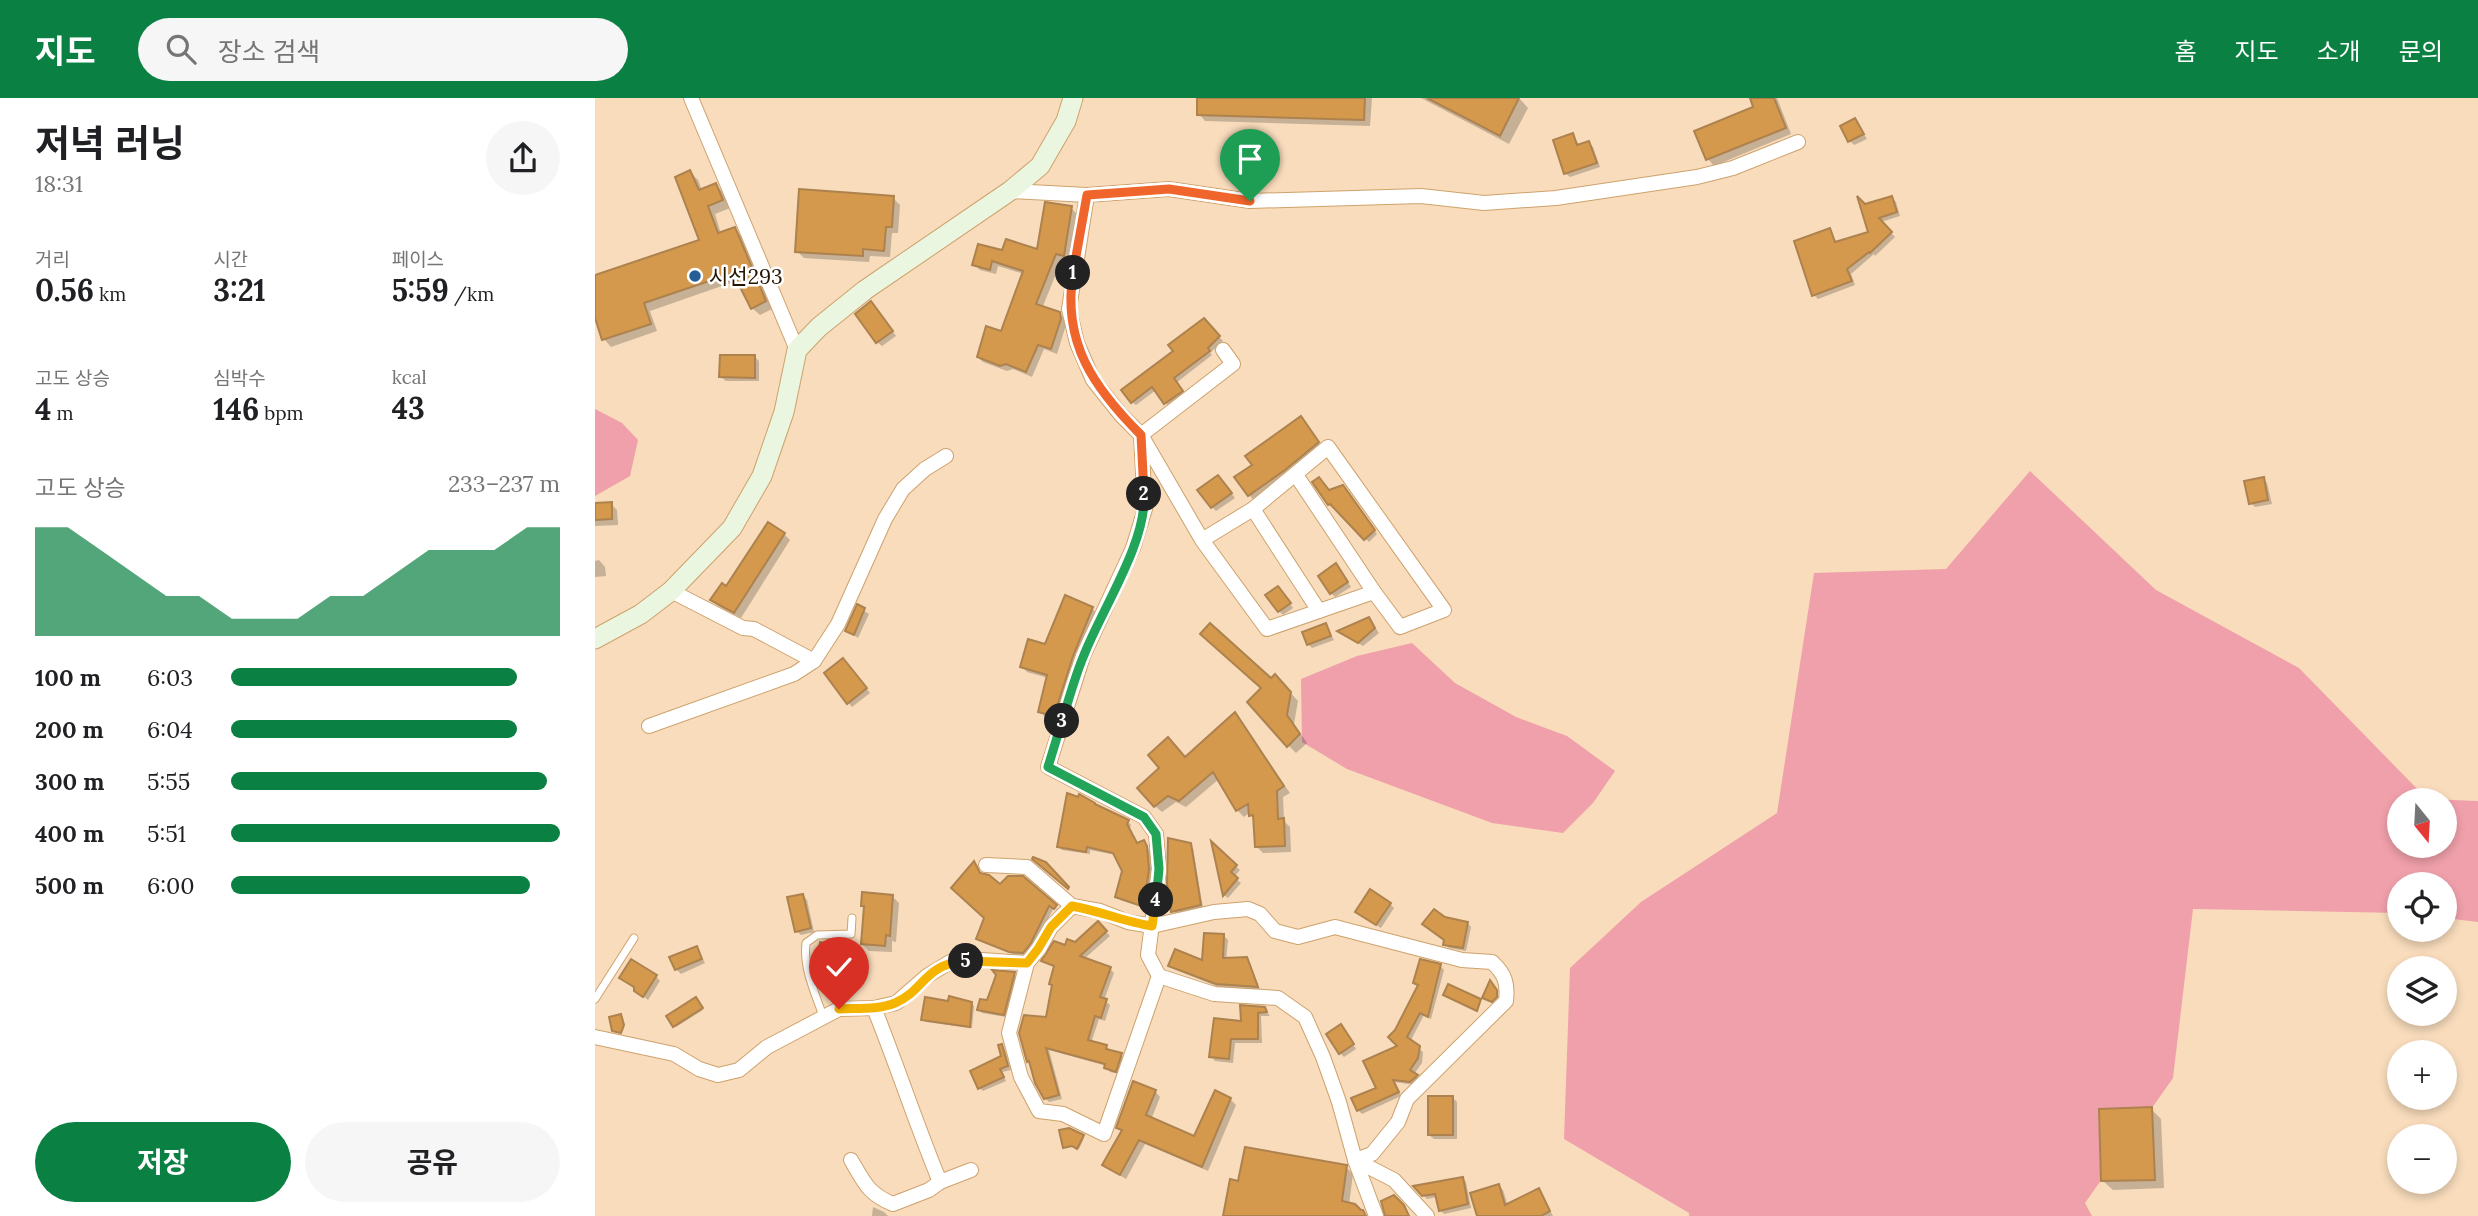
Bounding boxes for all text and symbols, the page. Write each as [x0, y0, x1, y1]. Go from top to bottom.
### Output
search box [138, 18, 628, 81]
text: 지도 [35, 30, 96, 72]
icon: search [162, 30, 200, 68]
text: 장소 검색 [218, 35, 320, 68]
text: 홈 [2174, 36, 2196, 67]
text: 지도 [2234, 36, 2279, 67]
text: 소개 [2317, 36, 2361, 67]
text: 문의 [2399, 36, 2443, 67]
text: 저녁 러닝 [35, 119, 185, 167]
button: share [486, 121, 560, 195]
pin [1220, 129, 1280, 201]
icon: arrive [1231, 140, 1269, 178]
text: 18:31 [35, 169, 83, 198]
text: 거리 [35, 247, 70, 271]
text: 시간 [213, 247, 248, 271]
text: 페이스 [392, 247, 444, 271]
pin: 1 [1056, 256, 1091, 290]
text: 1 [1069, 260, 1076, 284]
place label: 시선293 [709, 263, 783, 290]
marker: 시선293 [687, 268, 703, 284]
text: 0.56 [35, 271, 94, 309]
text: 3:21 [213, 271, 266, 309]
text: 5:59 [392, 271, 449, 309]
text: km [94, 282, 126, 306]
text: /km [449, 282, 494, 306]
text: kcal [392, 365, 427, 389]
text: 고도 상승 [35, 366, 110, 390]
text: 심박수 [213, 366, 266, 390]
text: 43 [392, 389, 425, 427]
text: 4 [35, 390, 51, 428]
text: 146 [213, 390, 259, 428]
text: m [51, 401, 73, 425]
text: bpm [259, 401, 304, 425]
text: 233–237 m [448, 469, 560, 498]
text: 고도 상승 [35, 473, 126, 502]
pin: 2 [1127, 476, 1161, 512]
text: 2 [1138, 481, 1149, 505]
text: 100 m [35, 663, 101, 692]
text: 6:03 [147, 663, 193, 692]
pin: 3 [1044, 704, 1079, 738]
text: 3 [1056, 708, 1067, 732]
text: 200 m [35, 715, 104, 744]
text: 6:04 [147, 715, 193, 744]
text: 300 m [35, 767, 104, 796]
text: 5:55 [147, 767, 190, 796]
north arrow [2387, 788, 2457, 858]
map controls [2387, 788, 2457, 1194]
text: 400 m [35, 819, 104, 848]
text: 5:51 [147, 819, 186, 848]
text: 500 m [35, 871, 104, 900]
text: 6:00 [147, 871, 195, 900]
button: locate [2387, 872, 2457, 942]
pin: 4 [1139, 882, 1173, 918]
text: 4 [1150, 887, 1161, 911]
pin [809, 937, 869, 1009]
pin: 5 [949, 944, 983, 978]
icon: check [820, 948, 858, 986]
text: 5 [960, 948, 971, 972]
button: layers [2387, 956, 2457, 1026]
button: + [2387, 1040, 2457, 1110]
button: 저장 [35, 1122, 291, 1202]
button: 공유 [305, 1122, 560, 1202]
button: − [2387, 1124, 2457, 1194]

